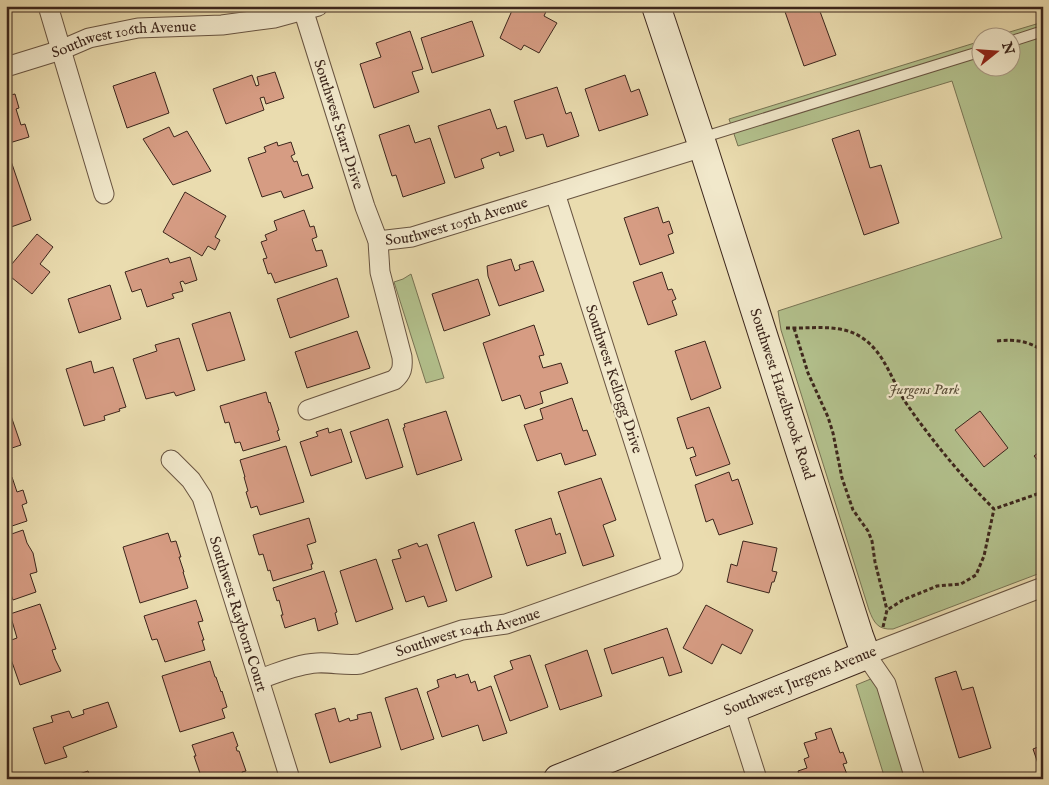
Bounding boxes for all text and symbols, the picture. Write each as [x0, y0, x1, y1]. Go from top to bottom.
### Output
street label: Southwest 106th Avenue [49, 16, 197, 62]
north arrow [972, 28, 1022, 78]
text: N [997, 39, 1018, 57]
street label: Southwest Starr Drive [310, 57, 368, 192]
street label: Southwest 105th Avenue [384, 192, 530, 250]
street label: Southwest Kellogg Drive [581, 302, 647, 456]
street label: Southwest Hazelbrook Road [745, 306, 819, 483]
park label: Jurgens Park [888, 380, 960, 400]
street label: Southwest Rayborn Court [205, 534, 272, 694]
street label: Southwest 104th Avenue [393, 603, 543, 661]
street label: Southwest Jurgens Avenue [721, 642, 879, 720]

